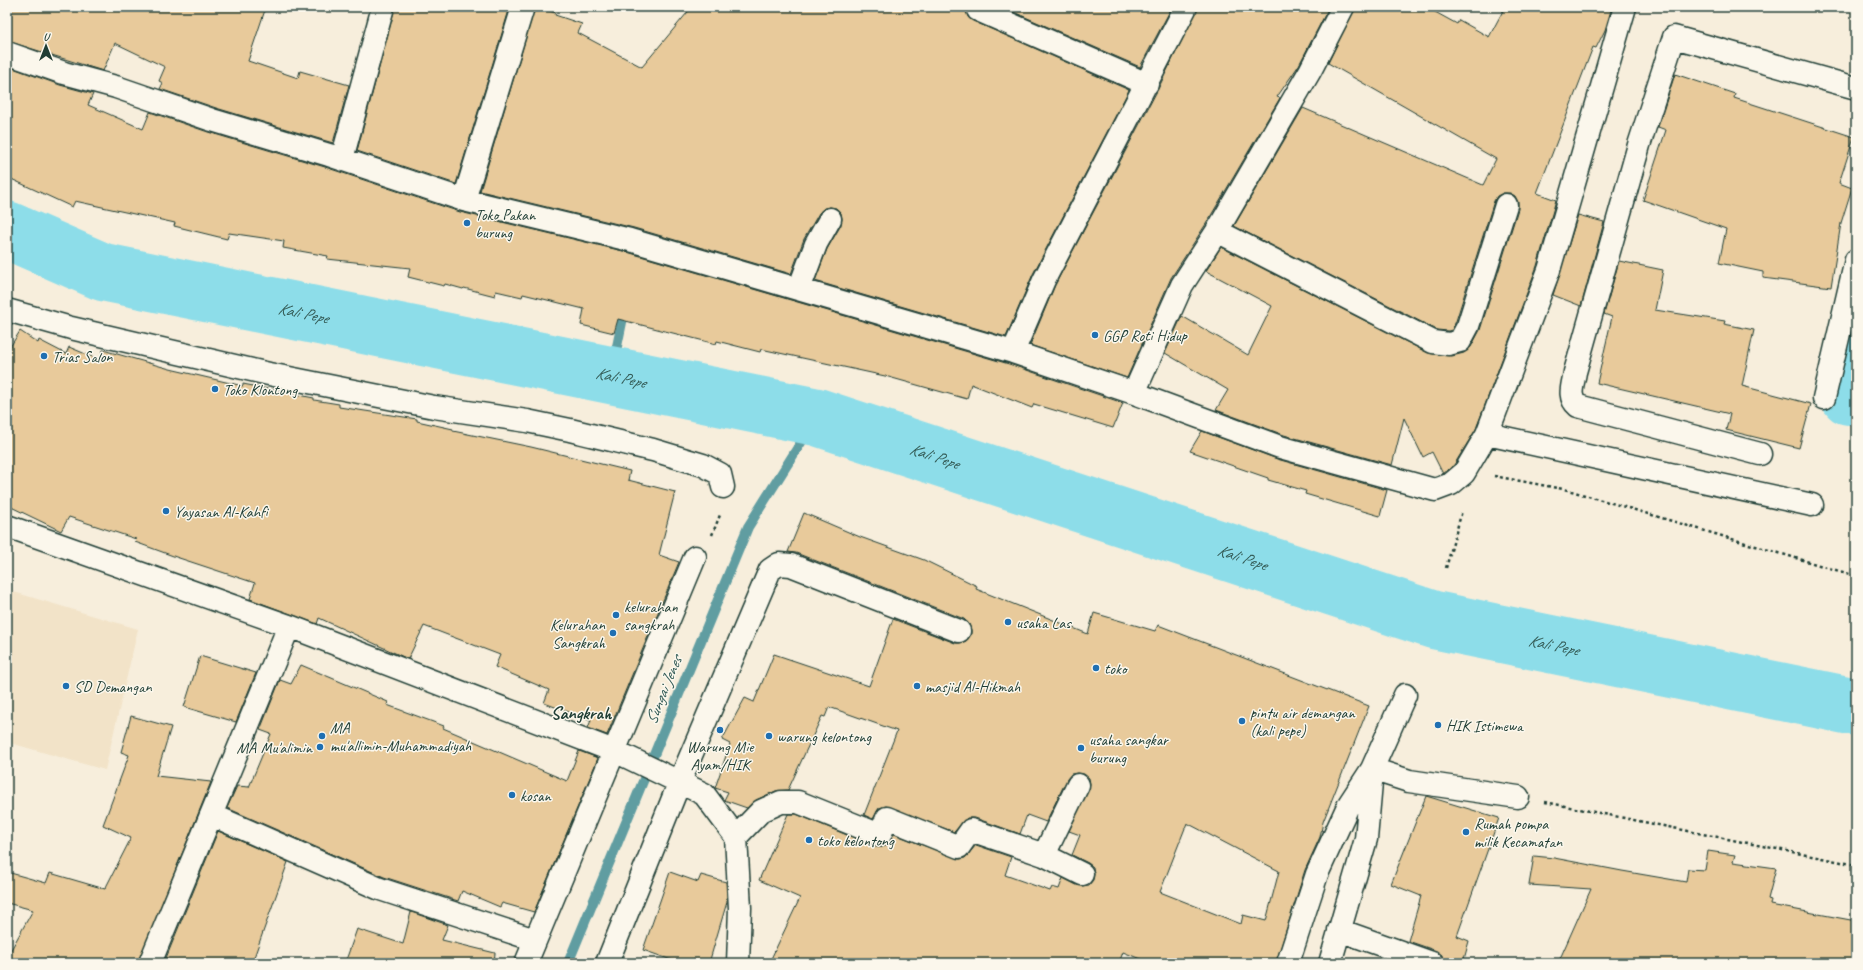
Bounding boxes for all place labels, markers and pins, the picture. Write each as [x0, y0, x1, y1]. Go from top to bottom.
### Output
place label: Toko Pakan burung [475, 205, 536, 243]
marker: Toko Pakan burung [462, 218, 472, 228]
place label: GGP Roti Hidup [1103, 326, 1188, 346]
marker: GGP Roti Hidup [1090, 330, 1100, 340]
place label: Trias Salon [52, 347, 113, 367]
marker: Trias Salon [39, 351, 49, 361]
place label: Toko Klontong [223, 380, 298, 400]
marker: Toko Klontong [210, 384, 220, 394]
place label: Yayasan Al-Kahfi [174, 502, 269, 522]
marker: Yayasan Al-Kahfi [161, 506, 171, 516]
place label: kelurahan sangkrah [624, 597, 679, 635]
marker: kelurahan sangkrah [611, 610, 621, 620]
place label: usaha Las [1016, 613, 1072, 633]
place label: Kelurahan Sangkrah [550, 615, 606, 653]
marker: usaha Las [1003, 617, 1013, 627]
marker: Kelurahan Sangkrah [608, 628, 618, 638]
place label: toko [1104, 659, 1129, 679]
marker: toko [1091, 663, 1101, 673]
place label: SD Demangan [74, 677, 152, 697]
place label: masjid Al-Hikmah [925, 677, 1021, 697]
marker: SD Demangan [61, 681, 71, 691]
marker: masjid Al-Hikmah [912, 681, 922, 691]
place label: pintu air demangan (kali pepe) [1250, 703, 1355, 741]
marker: pintu air demangan (kali pepe) [1237, 716, 1247, 726]
place label: HIK Istimewa [1446, 716, 1524, 736]
place label: MA mu'allimin-Muhammadiyah [330, 718, 472, 756]
marker: HIK Istimewa [1433, 720, 1443, 730]
marker: Warung Mie Ayam/HIK [715, 725, 725, 735]
place label: warung kelontong [777, 727, 872, 747]
place label: usaha sangkar burung [1089, 730, 1170, 768]
marker: MA mu'allimin-Muhammadiyah [317, 731, 327, 741]
marker: warung kelontong [764, 731, 774, 741]
place label: Warung Mie Ayam/HIK [687, 737, 755, 775]
place label: MA Mu'alimin [237, 738, 313, 758]
marker: MA Mu'alimin [315, 742, 325, 752]
marker: usaha sangkar burung [1076, 743, 1086, 753]
place label: kosan [520, 786, 552, 806]
marker: kosan [507, 790, 517, 800]
place label: Rumah pompa milik Kecamatan [1474, 814, 1563, 852]
marker: Rumah pompa milik Kecamatan [1461, 827, 1471, 837]
place label: toko kelontong [817, 831, 895, 851]
marker: toko kelontong [804, 835, 814, 845]

